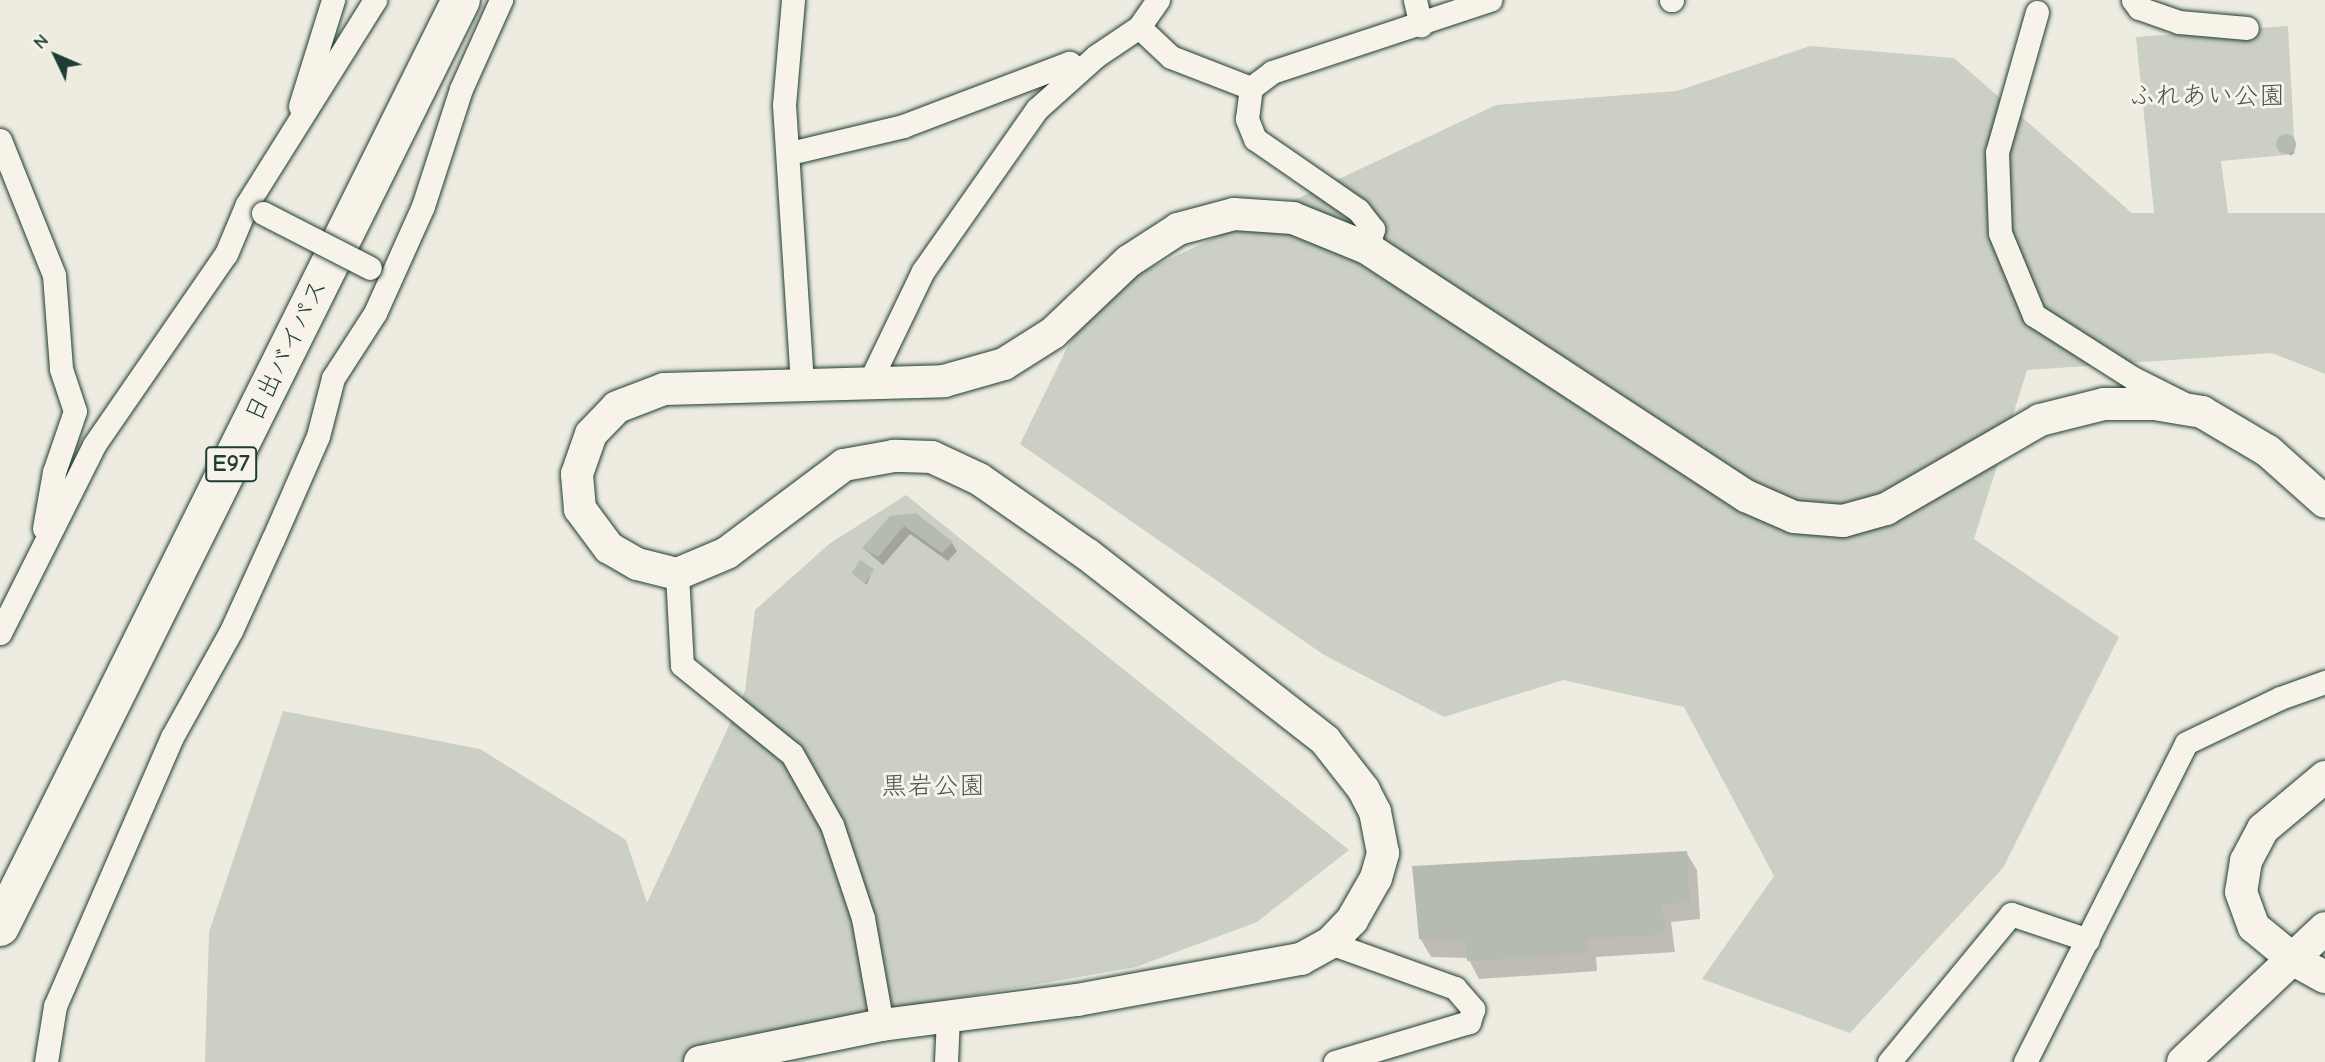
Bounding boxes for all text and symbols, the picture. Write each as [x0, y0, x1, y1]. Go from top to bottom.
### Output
north arrow [21, 21, 91, 91]
text: N [29, 29, 53, 54]
park label: ふれあい公園 [2129, 81, 2285, 113]
street label: 日出バイパス [239, 274, 335, 428]
road number: E97 [205, 444, 257, 485]
park label: 黒岩公園 [881, 771, 985, 803]

